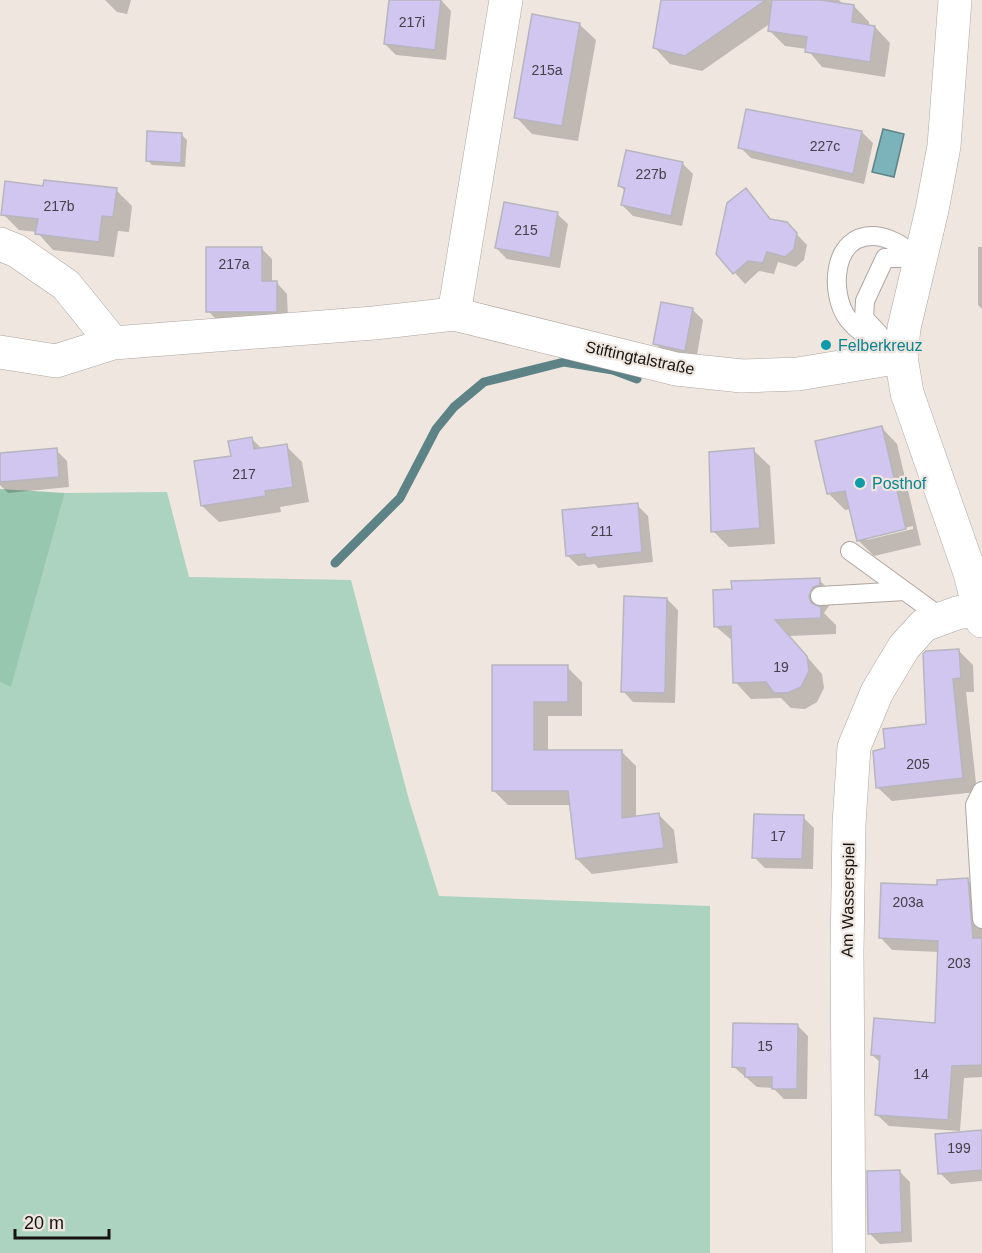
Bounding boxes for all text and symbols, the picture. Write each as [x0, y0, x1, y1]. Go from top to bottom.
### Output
house number: 217i [399, 14, 425, 30]
house number: 215a [531, 62, 563, 78]
house number: 227c [810, 138, 840, 154]
house number: 227b [635, 166, 667, 182]
house number: 217b [43, 198, 75, 214]
house number: 215 [514, 222, 538, 238]
house number: 217a [218, 256, 250, 272]
place label: Felberkreuz [838, 337, 922, 354]
street label: Stiftingtalstraße [584, 338, 696, 378]
marker: Felberkreuz [819, 338, 833, 352]
house number: 217 [232, 466, 256, 482]
place label: Posthof [872, 475, 927, 492]
marker: Posthof [853, 476, 867, 490]
house number: 211 [591, 523, 613, 539]
house number: 19 [773, 659, 789, 675]
house number: 205 [906, 756, 930, 772]
house number: 17 [770, 828, 786, 844]
street label: Am Wasserspiel [838, 842, 858, 958]
house number: 203a [892, 894, 924, 910]
house number: 203 [947, 955, 971, 971]
house number: 15 [757, 1038, 773, 1054]
house number: 14 [913, 1066, 929, 1082]
house number: 199 [947, 1140, 971, 1156]
scale bar [15, 1202, 110, 1240]
text: 20 m [24, 1213, 64, 1233]

